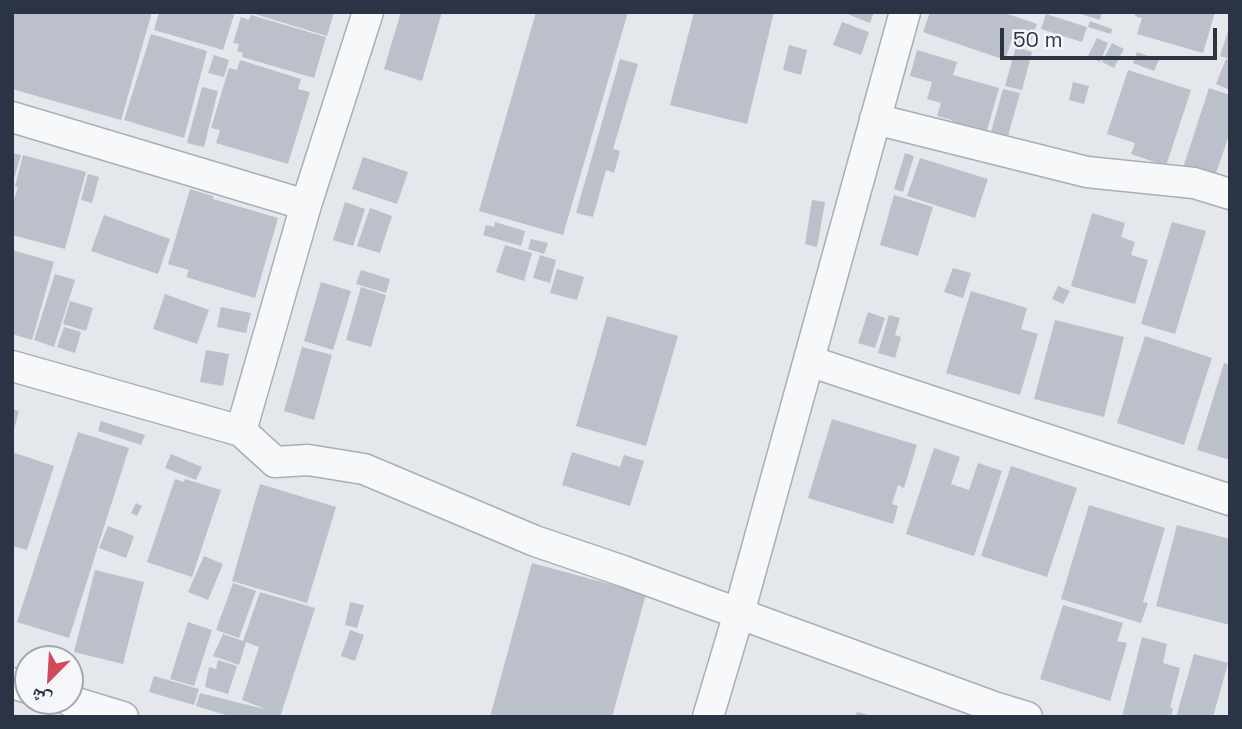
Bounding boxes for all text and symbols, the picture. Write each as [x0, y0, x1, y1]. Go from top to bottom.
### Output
scale bar [1004, 14, 1221, 58]
text: 50 m [1013, 26, 1063, 53]
north arrow [14, 645, 84, 715]
text: ش [27, 682, 55, 713]

